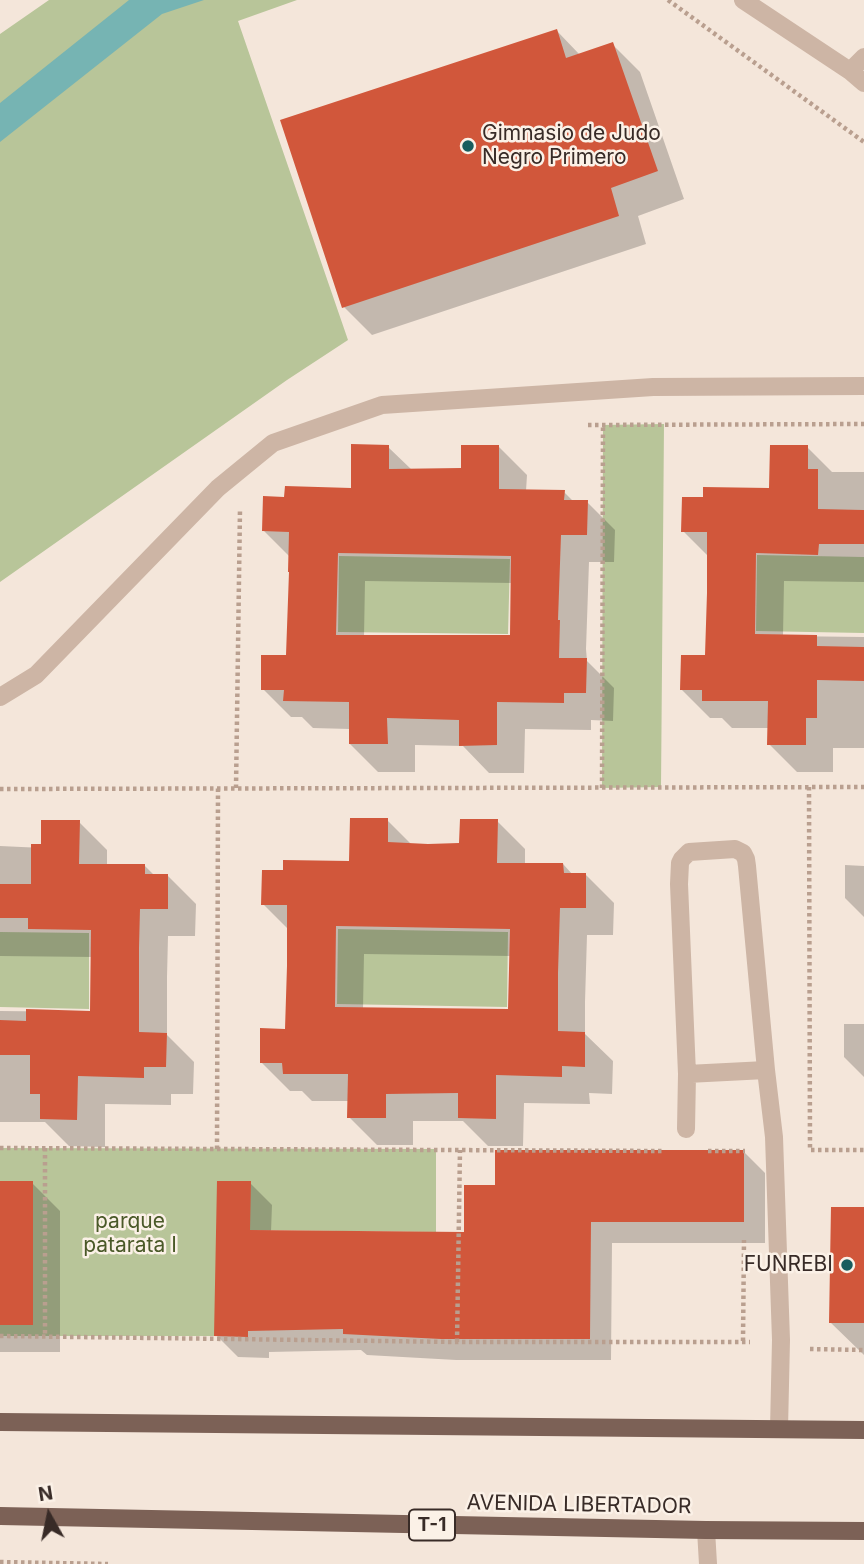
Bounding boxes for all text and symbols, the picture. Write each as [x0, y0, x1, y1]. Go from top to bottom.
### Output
place label: Gimnasio de Judo Negro Primero [482, 121, 661, 171]
marker: Gimnasio de Judo Negro Primero [460, 138, 476, 154]
park label: parque patarata I [83, 1209, 177, 1259]
place label: FUNREBI [744, 1252, 833, 1278]
marker: FUNREBI [839, 1257, 855, 1273]
north arrow [14, 1480, 84, 1550]
text: N [37, 1481, 55, 1506]
street label: AVENIDA LIBERTADOR [466, 1490, 692, 1520]
road number: T-1 [409, 1510, 455, 1540]

